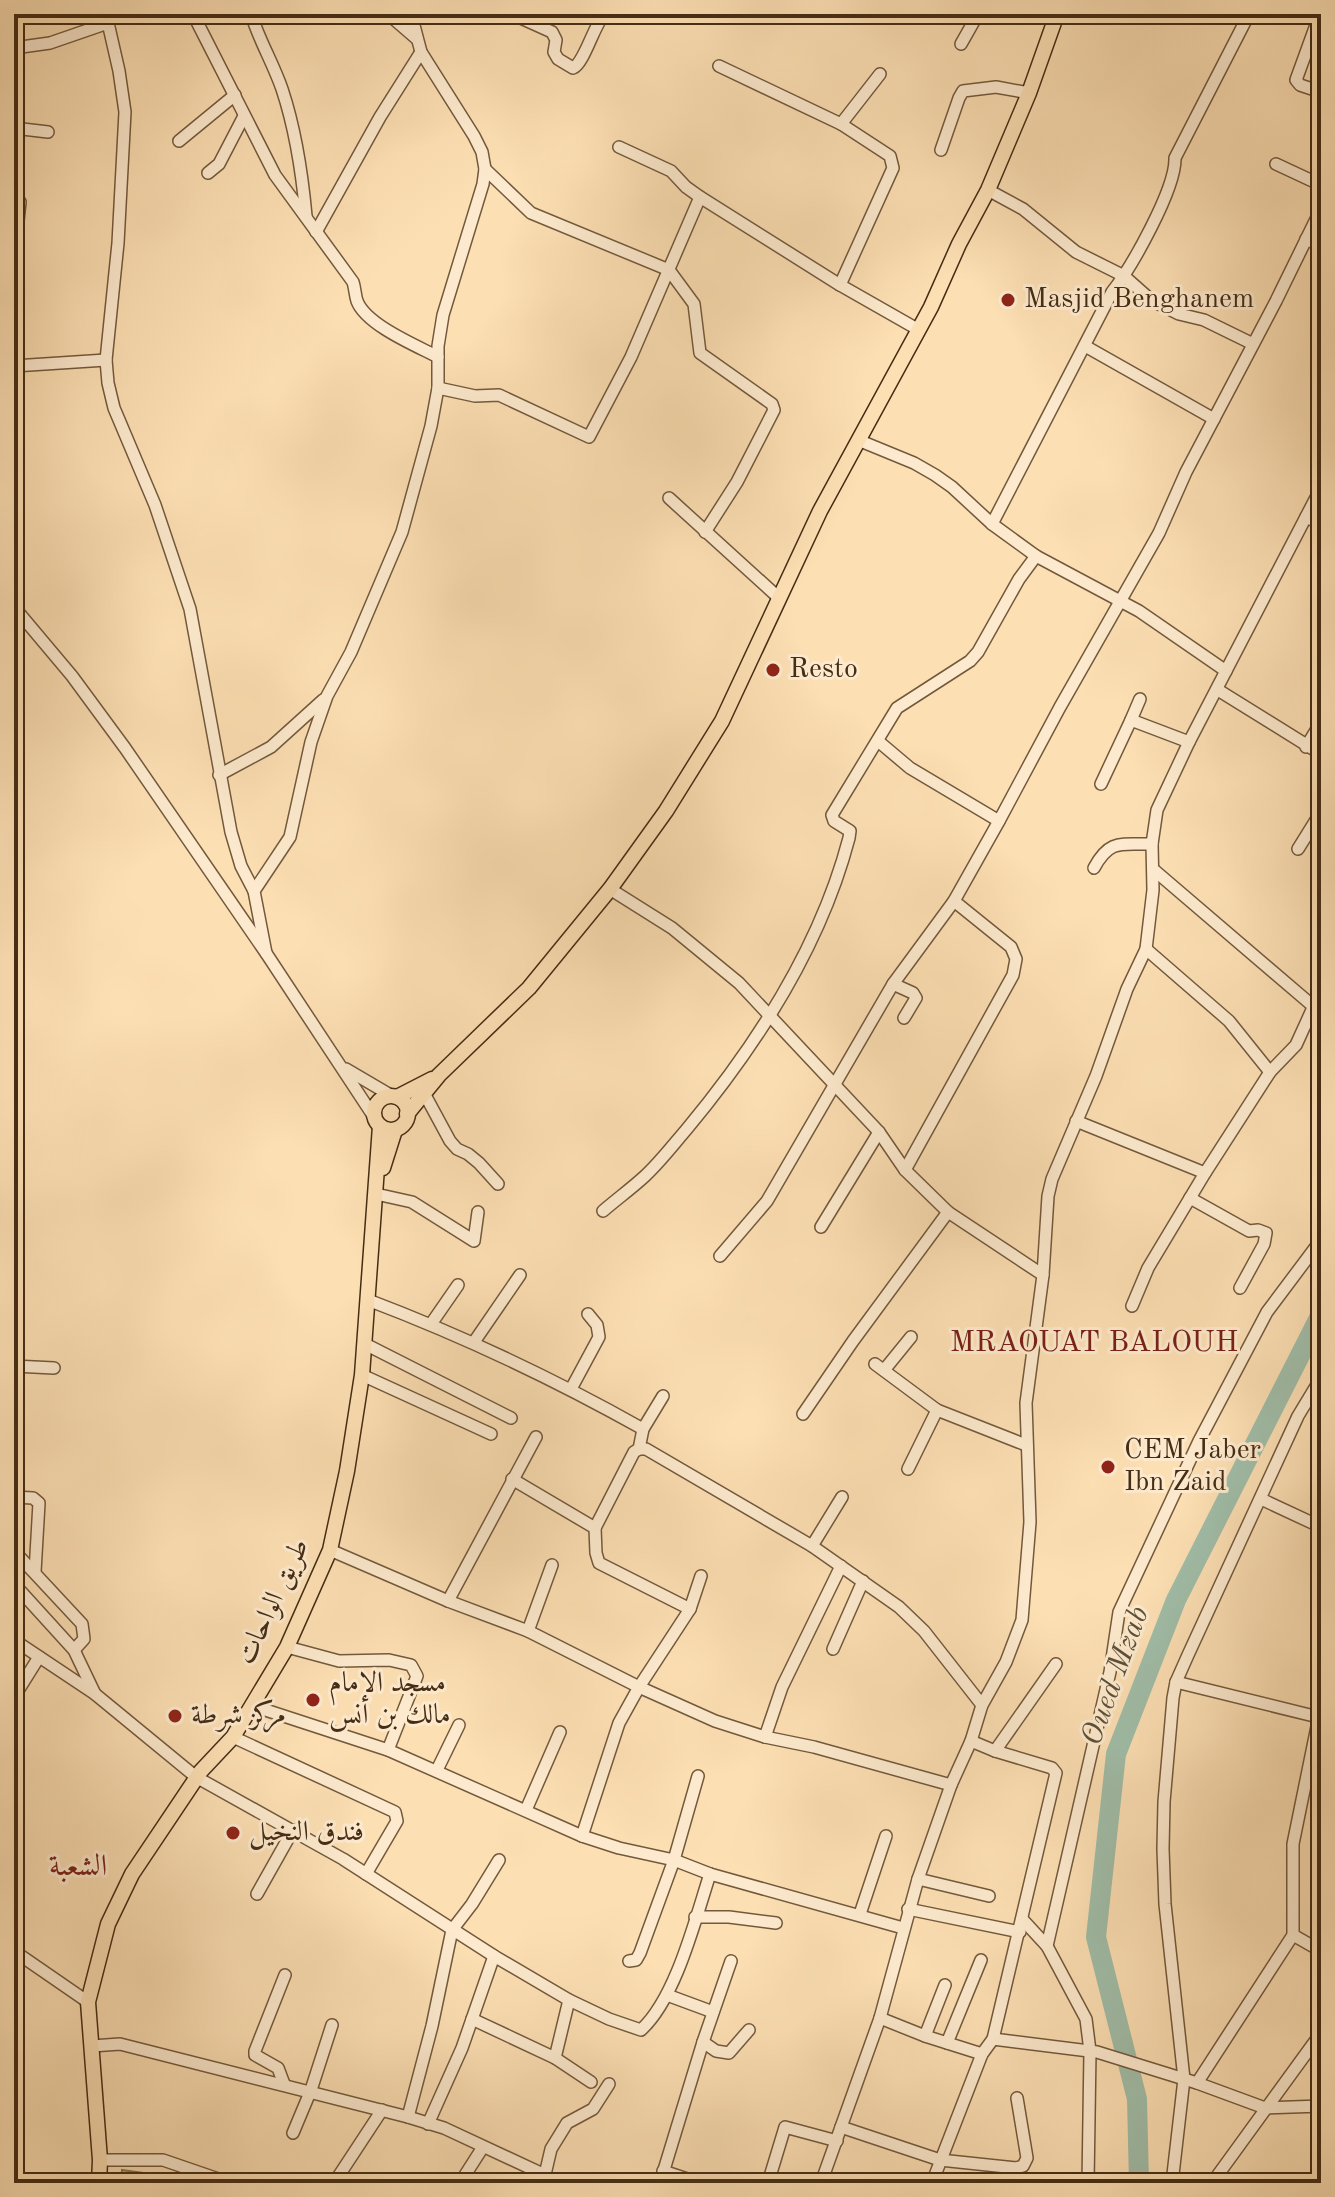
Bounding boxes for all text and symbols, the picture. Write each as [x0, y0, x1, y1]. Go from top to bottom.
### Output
place label: Masjid Benghanem [1024, 286, 1254, 314]
marker: Masjid Benghanem [999, 291, 1017, 309]
place label: Resto [789, 656, 858, 684]
marker: Resto [764, 661, 782, 679]
district label: MRAOUAT BALOUH [950, 1328, 1238, 1358]
place label: CEM Jaber Ibn Zaid [1124, 1437, 1261, 1497]
marker: CEM Jaber Ibn Zaid [1099, 1458, 1117, 1476]
street label: طريق الواحات [233, 1535, 316, 1670]
water label: Oued Mzab [1077, 1602, 1155, 1750]
place label: مسجد الإمام مالك بن أنس [329, 1670, 451, 1732]
marker: مسجد الإمام مالك بن أنس [304, 1691, 322, 1709]
place label: مركز شرطة [191, 1699, 286, 1733]
marker: مركز شرطة [166, 1707, 184, 1725]
place label: فندق النخيل [249, 1819, 364, 1850]
marker: فندق النخيل [224, 1824, 242, 1842]
district label: الشعبة [49, 1852, 107, 1883]

